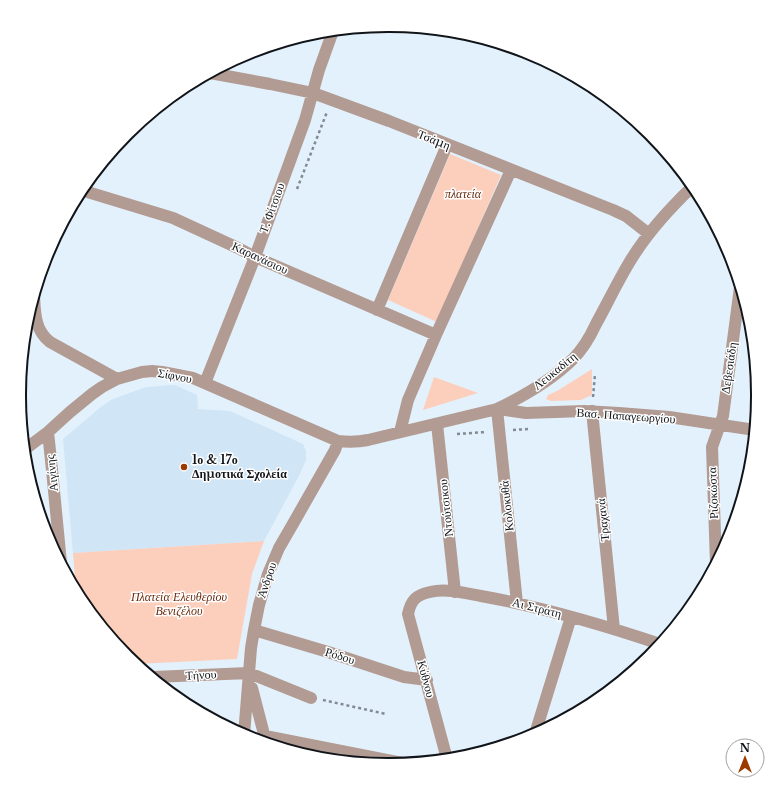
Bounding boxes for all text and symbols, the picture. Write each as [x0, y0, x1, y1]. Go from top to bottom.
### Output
street label: Τσάμη [416, 126, 453, 153]
street label: Τ. Φίτσιου [256, 181, 288, 235]
park label: πλατεία [445, 186, 482, 201]
street label: Καρανάσιου [230, 238, 291, 277]
street label: Δεβεσιάδη [717, 341, 740, 395]
street label: Λευκαδίτη [530, 348, 580, 393]
street label: Σίφνου [157, 365, 194, 386]
street label: Βασ. Παπαγεωργίου [576, 405, 676, 426]
place label: 1ο & 17ο Δημοτικά Σχολεία [192, 452, 287, 481]
street label: Αιγίνης [42, 454, 61, 492]
marker: 1ο & 17ο Δημοτικά Σχολεία [179, 462, 189, 472]
street label: Ριζοκώστα [704, 466, 721, 519]
street label: Ντούτσικου [435, 479, 456, 538]
street label: Κολοκυθά [496, 479, 517, 532]
street label: Τραχανά [593, 497, 612, 542]
street label: Άνδρου [253, 560, 280, 600]
park label: Πλατεία Ελευθερίου Βενιζέλου [130, 589, 228, 618]
street label: Αι Στράτη [511, 594, 563, 621]
street label: Ρόδου [323, 644, 357, 667]
street label: Κύθνου [414, 659, 439, 699]
street label: Τήνου [185, 666, 217, 683]
north arrow [725, 738, 765, 778]
text: N [740, 741, 751, 755]

